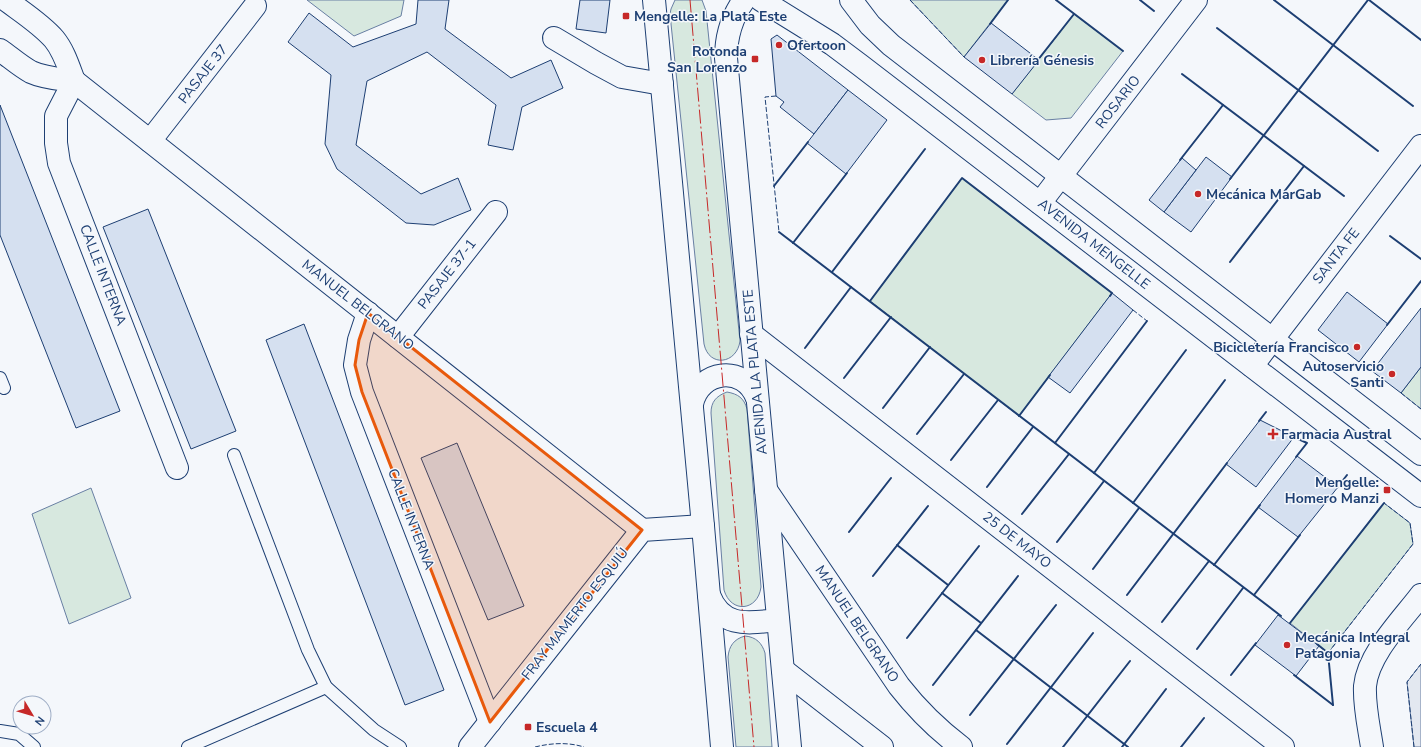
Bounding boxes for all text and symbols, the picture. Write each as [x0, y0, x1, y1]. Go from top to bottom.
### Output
place label: Mengelle: La Plata Este [634, 7, 787, 26]
marker: Mengelle: La Plata Este [621, 11, 631, 21]
place label: Ofertoon [787, 36, 846, 55]
marker: Ofertoon [774, 40, 784, 50]
street label: PASAJE 37 [174, 41, 232, 107]
place label: Rotonda San Lorenzo [667, 42, 747, 77]
place label: Librería Génesis [990, 51, 1094, 70]
marker: Rotonda San Lorenzo [750, 54, 760, 64]
marker: Librería Génesis [977, 55, 987, 65]
street label: ROSARIO [1091, 72, 1145, 132]
place label: Mecánica MarGab [1206, 185, 1321, 204]
marker: Mecánica MarGab [1193, 189, 1203, 199]
street label: AVENIDA MENGELLE [1034, 194, 1154, 294]
street label: CALLE INTERNA [75, 222, 131, 328]
street label: SANTA FE [1308, 224, 1364, 288]
street label: PASAJE 37-1 [414, 235, 480, 313]
street label: MANUEL BELGRANO [298, 255, 418, 355]
street label: AVENIDA LA PLATA ESTE [738, 289, 772, 455]
place label: Bicicletería Francisco [1213, 338, 1349, 357]
marker: Bicicletería Francisco [1352, 342, 1362, 352]
place label: Autoservicio Santi [1303, 357, 1384, 392]
marker: Autoservicio Santi [1387, 369, 1397, 379]
place label: Farmacia Austral [1281, 425, 1392, 444]
marker: Farmacia Austral [1268, 429, 1278, 439]
street label: CALLE INTERNA [383, 466, 439, 572]
place label: Mengelle: Homero Manzi [1285, 473, 1379, 508]
marker: Mengelle: Homero Manzi [1382, 485, 1392, 495]
street label: 25 DE MAYO [979, 507, 1055, 573]
street label: FRAY MAMERTO ESQUIÚ [517, 544, 633, 684]
street label: MANUEL BELGRANO [811, 562, 903, 686]
place label: Mecánica Integral Patagonia [1295, 628, 1410, 663]
marker: Mecánica Integral Patagonia [1282, 640, 1292, 650]
north arrow [12, 695, 52, 735]
text: N [31, 713, 48, 729]
place label: Escuela 4 [536, 718, 598, 737]
marker: Escuela 4 [523, 722, 533, 732]

